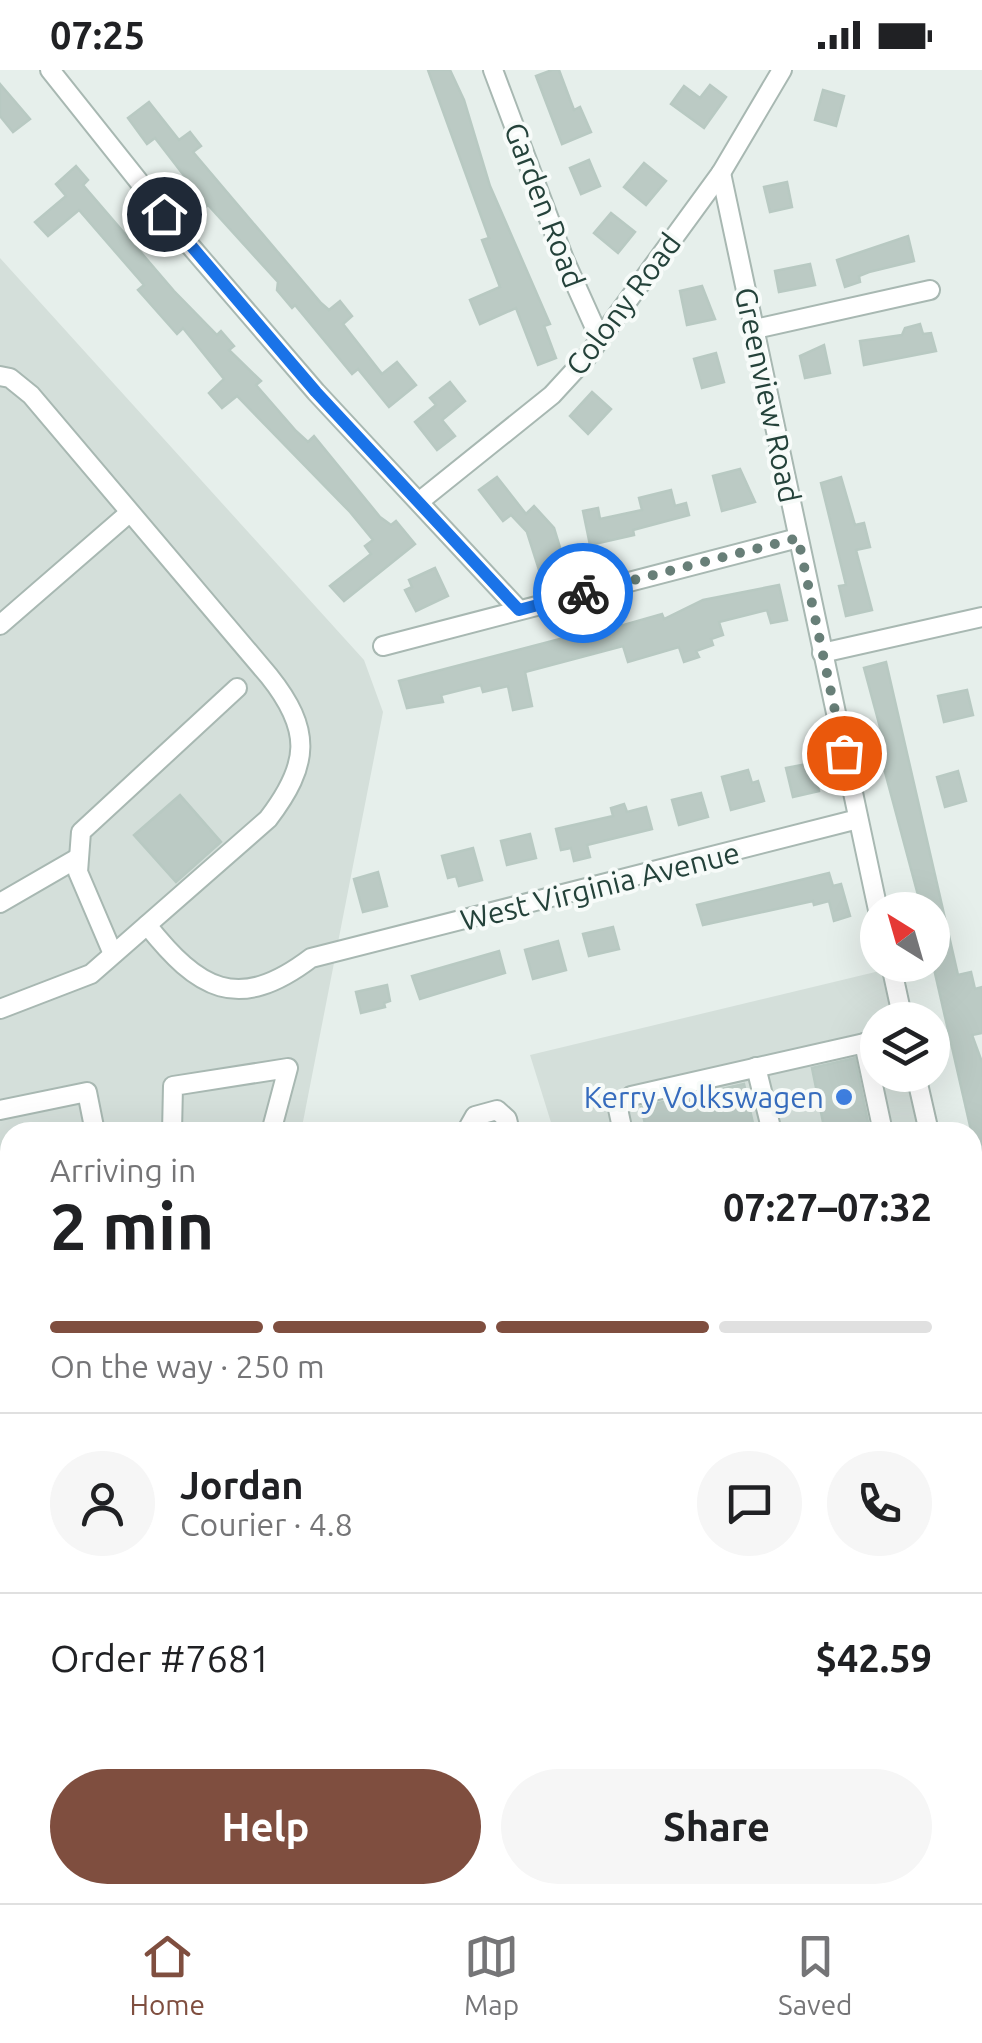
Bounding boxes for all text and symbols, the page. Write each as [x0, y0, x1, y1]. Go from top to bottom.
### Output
text: 07:25 [50, 14, 145, 56]
street label: Garden Road [498, 118, 592, 292]
pin [122, 172, 207, 257]
icon: home [137, 187, 192, 242]
street label: Colony Road [559, 226, 687, 382]
street label: Greenview Road [729, 284, 807, 506]
courier [533, 543, 633, 643]
icon: bike [556, 566, 611, 621]
pin [802, 711, 887, 796]
icon: bag [817, 726, 872, 781]
street label: West Virginia Avenue [457, 835, 743, 937]
north arrow [860, 892, 950, 982]
map controls [860, 892, 950, 1092]
button: layers [860, 1002, 950, 1092]
place label: Kerry Volkswagen [584, 1080, 824, 1114]
marker: Kerry Volkswagen [833, 1086, 855, 1108]
text: Arriving in [50, 1152, 196, 1188]
text: 07:27–07:32 [723, 1186, 932, 1228]
text: 2 min [50, 1189, 214, 1262]
text: On the way · 250 m [50, 1348, 325, 1384]
button: person [50, 1451, 155, 1556]
button: chat [697, 1451, 802, 1556]
button: phone [827, 1451, 932, 1556]
text: Jordan [180, 1464, 304, 1506]
text: Courier · 4.8 [180, 1506, 353, 1542]
text: Order #7681 [50, 1637, 271, 1679]
text: $42.59 [815, 1637, 932, 1679]
button: Help [50, 1769, 481, 1884]
button: Share [501, 1769, 932, 1884]
tab: Home [129, 1929, 205, 2020]
tab: Map [464, 1929, 519, 2020]
tab: Saved [778, 1929, 853, 2020]

